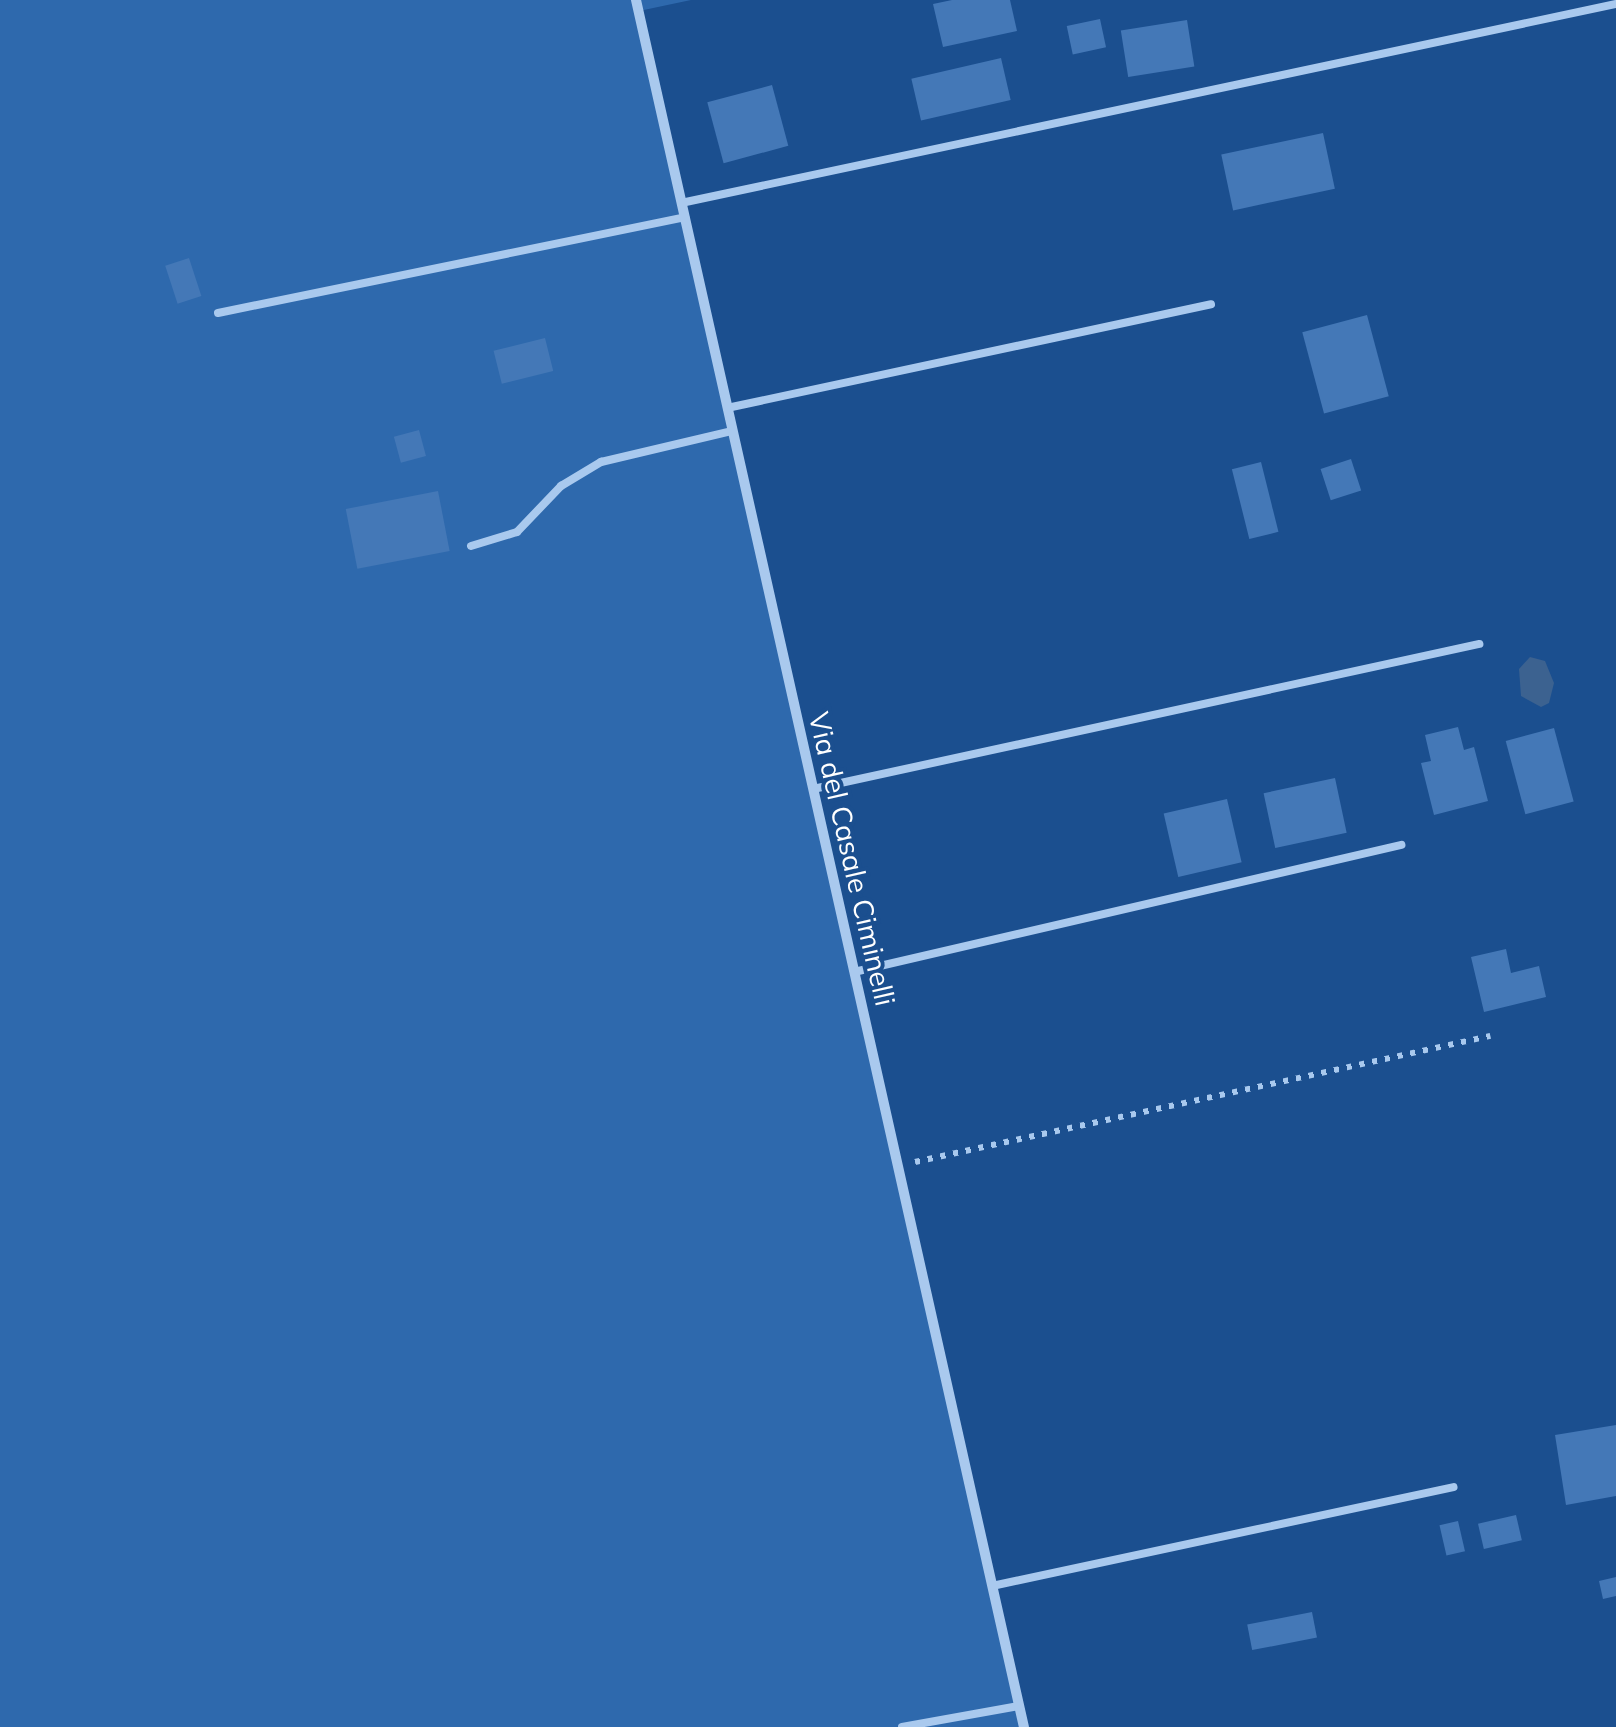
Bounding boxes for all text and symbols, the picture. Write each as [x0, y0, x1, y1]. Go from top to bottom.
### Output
street label: Via del Casale Ciminelli [802, 709, 902, 1009]

